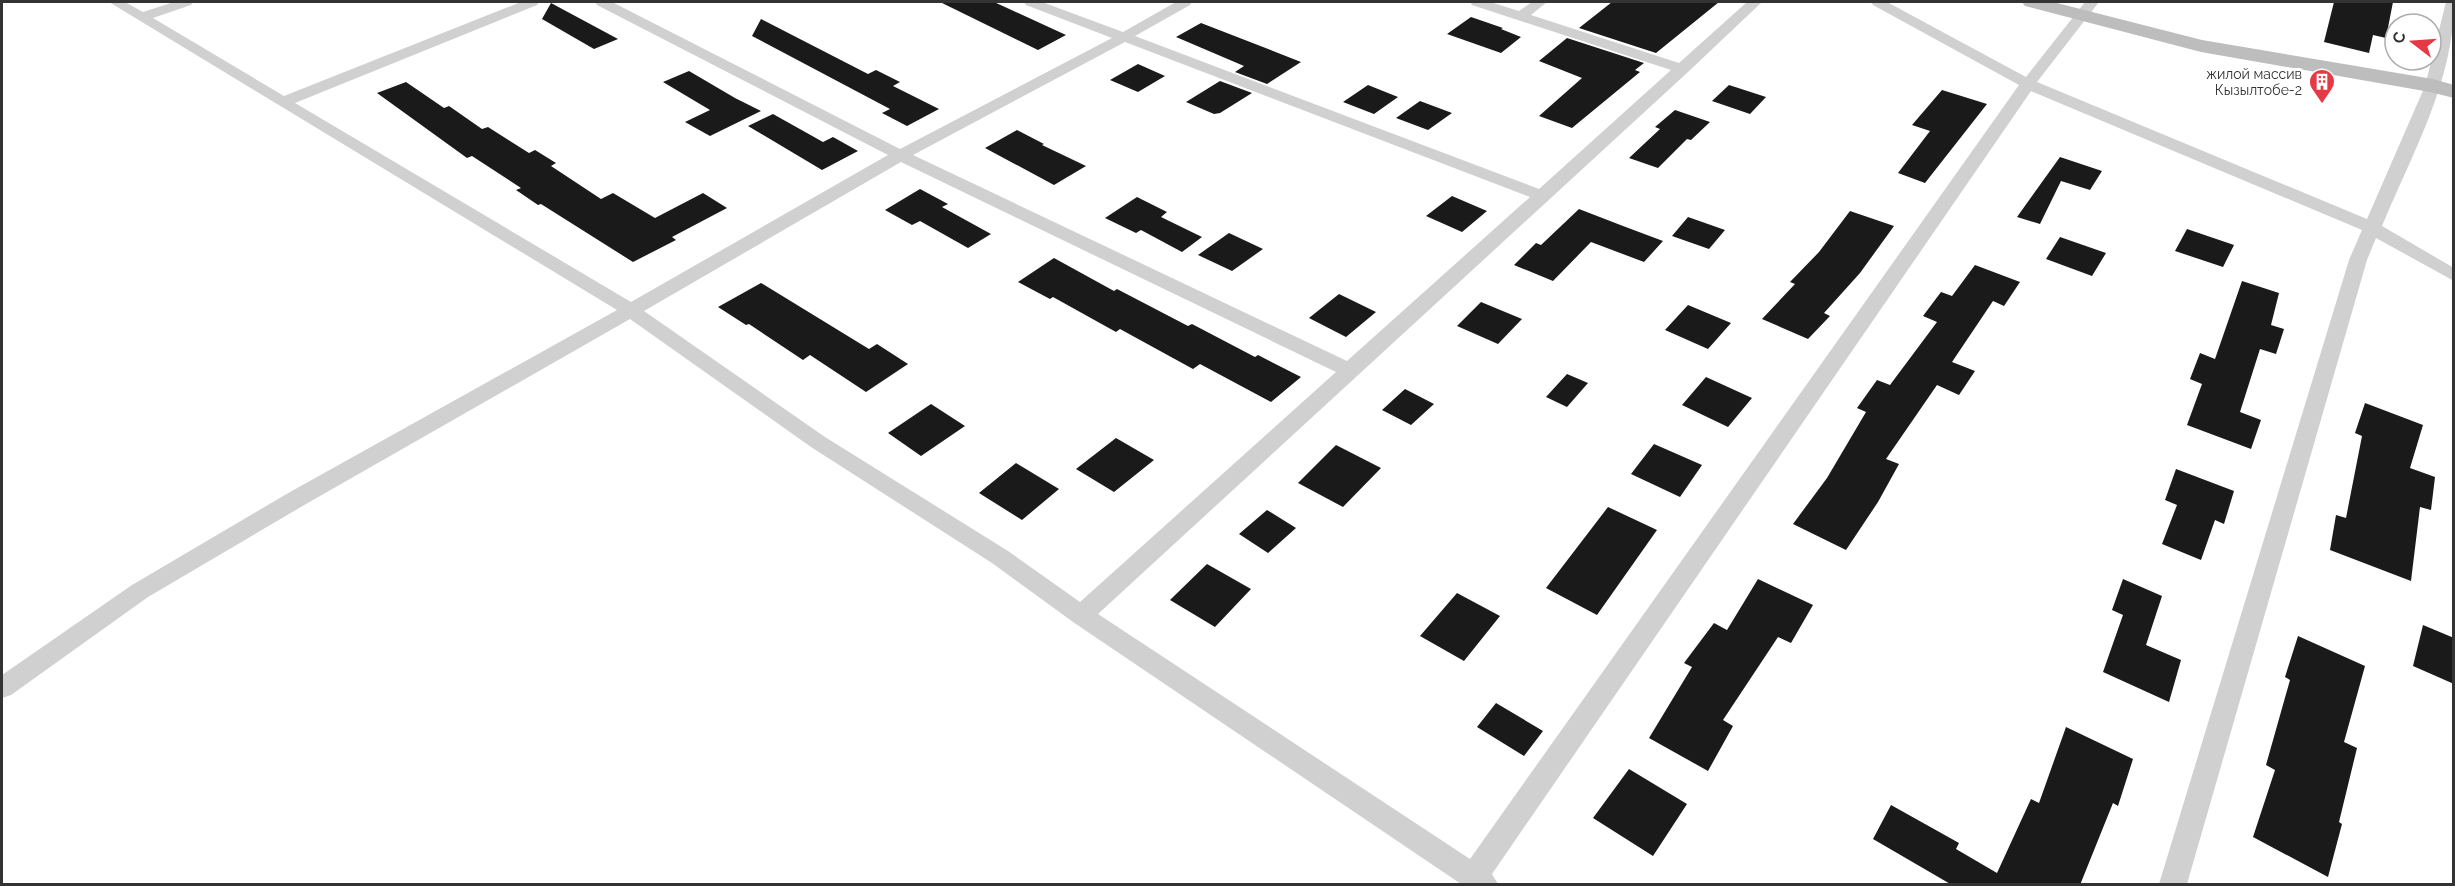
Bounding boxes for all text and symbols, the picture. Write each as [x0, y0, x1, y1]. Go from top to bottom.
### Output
north arrow [2383, 12, 2443, 72]
text: С [2388, 30, 2410, 46]
place label: жилой массив Кызылтобе-2 [2206, 66, 2302, 98]
building icon: жилой массив Кызылтобе-2 [2307, 67, 2337, 105]

